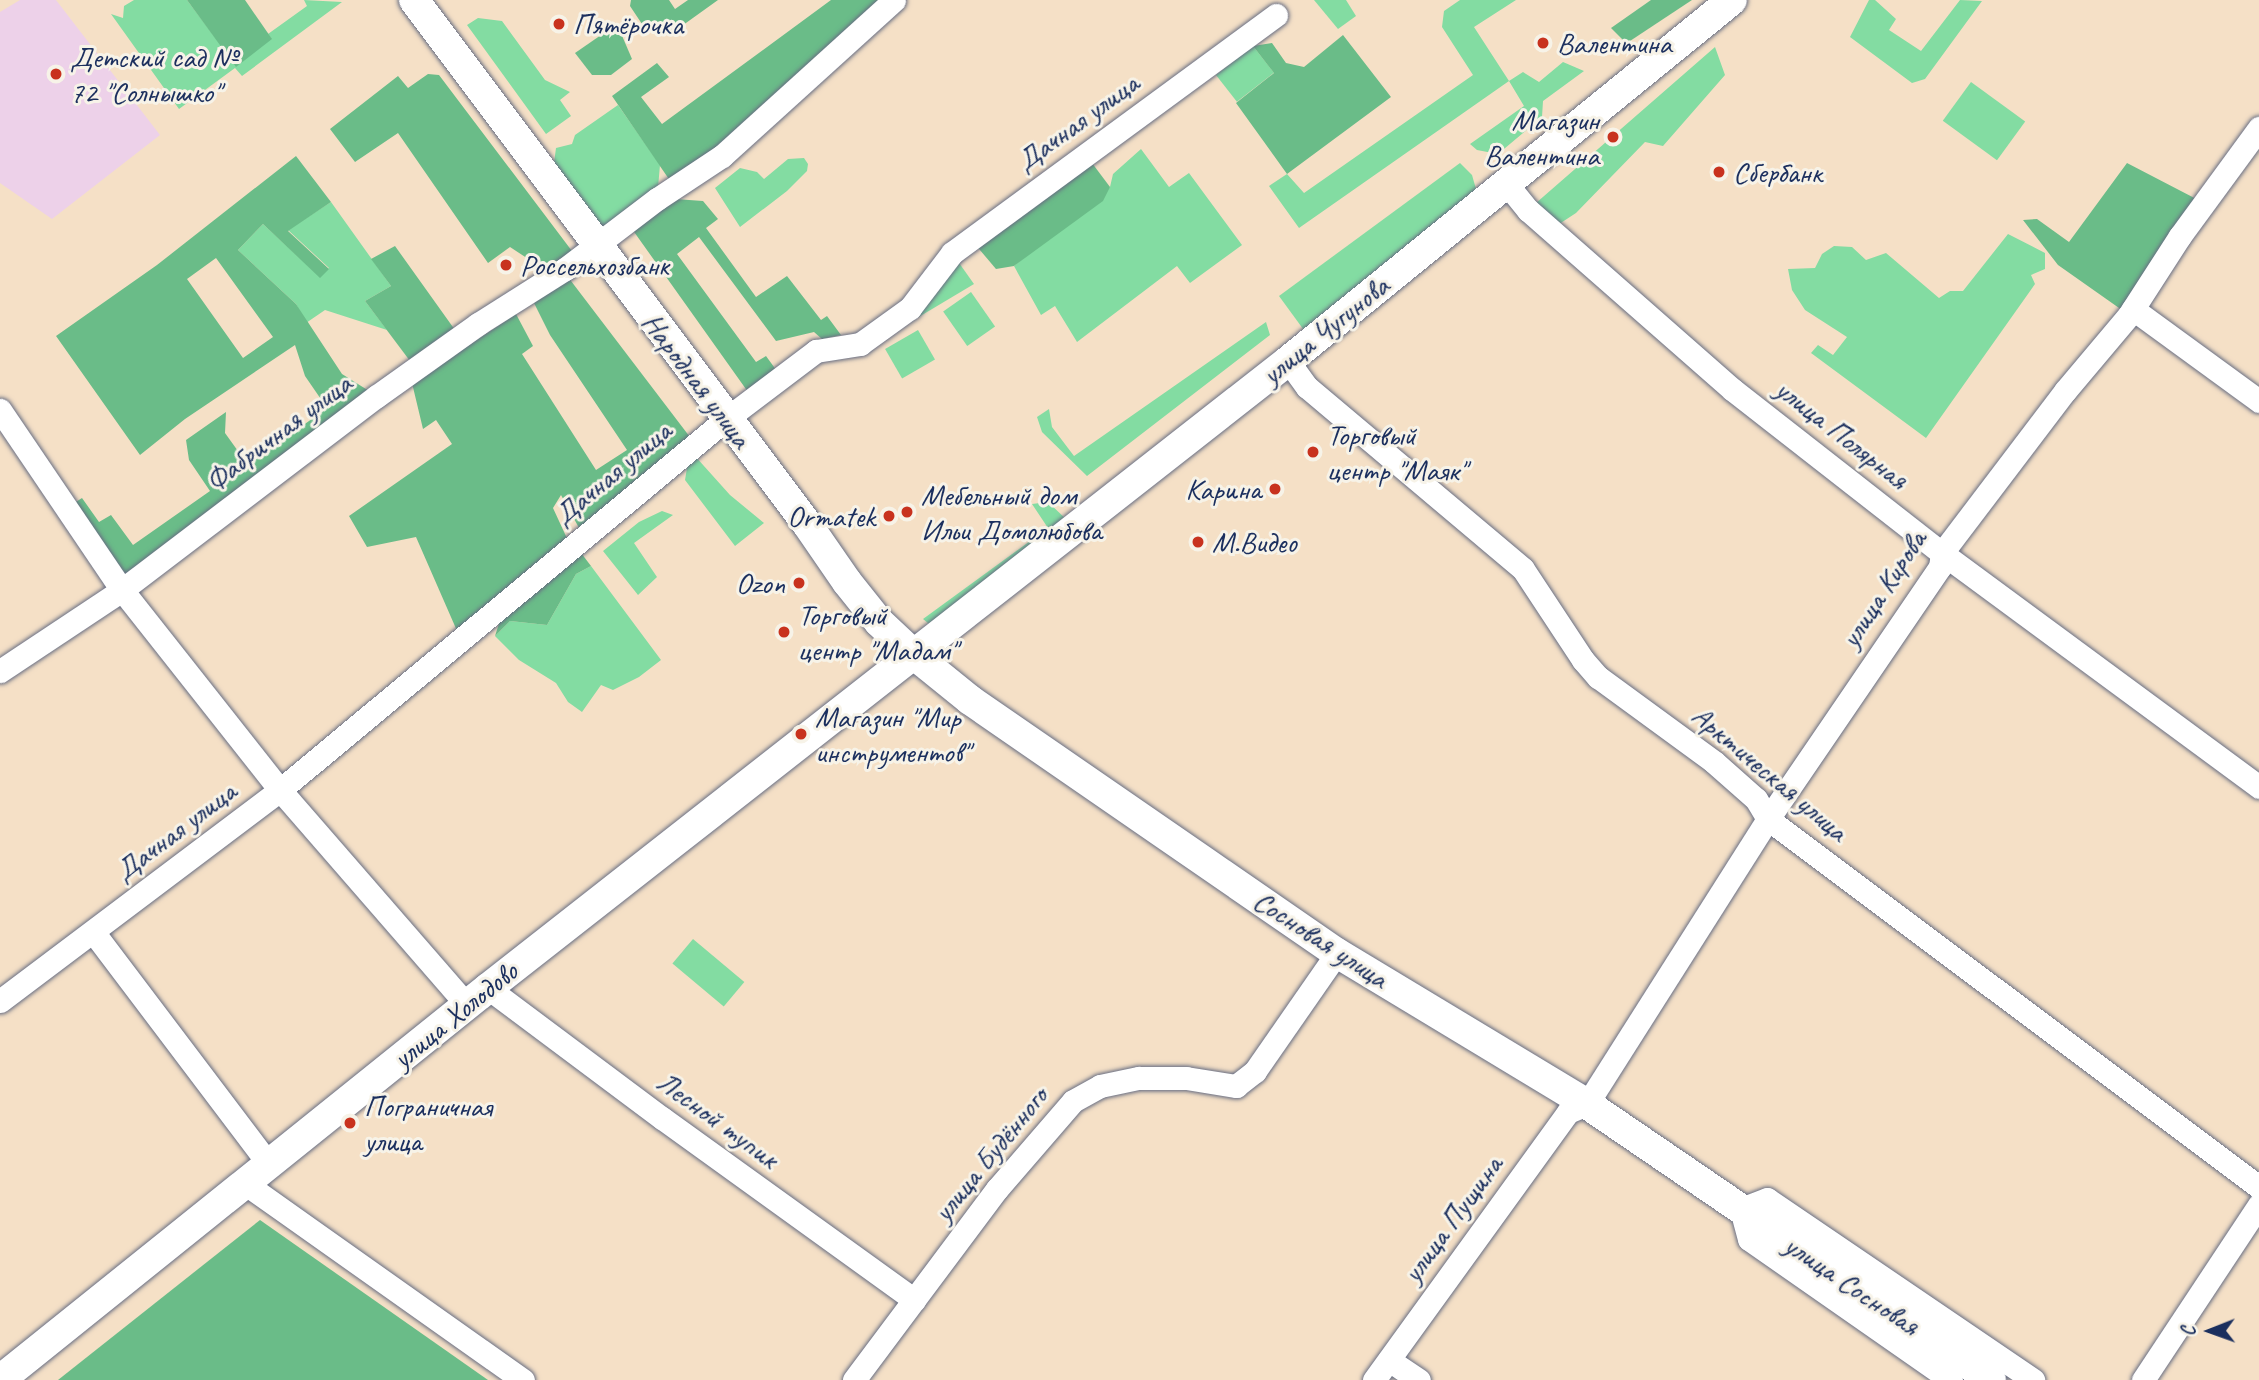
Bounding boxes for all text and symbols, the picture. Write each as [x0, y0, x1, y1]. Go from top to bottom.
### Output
place label: Пятёрочка [573, 6, 683, 42]
marker: Пятёрочка [551, 16, 567, 32]
place label: Валентина [1557, 25, 1672, 61]
marker: Валентина [1535, 35, 1551, 51]
place label: Детский сад № 72 "Солнышко" [70, 39, 237, 110]
street label: Дачная улица [1008, 65, 1146, 179]
marker: Детский сад № 72 "Солнышко" [48, 66, 64, 82]
place label: Магазин Валентина [1484, 102, 1599, 172]
marker: Магазин Валентина [1605, 129, 1621, 145]
place label: Сбербанк [1733, 154, 1822, 190]
marker: Сбербанк [1711, 164, 1727, 180]
place label: Россельхозбанк [520, 247, 669, 283]
marker: Россельхозбанк [498, 257, 514, 273]
street label: улица Чугунова [1254, 267, 1396, 393]
street label: Народная улица [634, 304, 760, 456]
street label: Фабричная улица [197, 364, 359, 500]
street label: улица Полярная [1768, 371, 1916, 497]
street label: Дачная улица [546, 413, 678, 533]
place label: Торговый центр "Маяк" [1327, 417, 1466, 488]
marker: Торговый центр "Маяк" [1305, 444, 1321, 460]
place label: Карина [1185, 471, 1261, 507]
place label: Мебельный дом Ильи Домолюбова [921, 477, 1101, 548]
marker: Карина [1267, 481, 1283, 497]
place label: Ormatek [787, 498, 875, 534]
marker: Мебельный дом Ильи Домолюбова [899, 504, 915, 520]
marker: Ormatek [881, 508, 897, 524]
place label: М.Видео [1212, 524, 1297, 560]
street label: улица Кирова [1832, 524, 1934, 654]
marker: М.Видео [1190, 534, 1206, 550]
place label: Ozon [736, 565, 785, 601]
marker: Ozon [791, 575, 807, 591]
place label: Торговый центр "Мадам" [798, 597, 957, 668]
marker: Торговый центр "Мадам" [776, 624, 792, 640]
street label: Арктическая улица [1684, 697, 1856, 849]
place label: Магазин "Мир инструментов" [815, 699, 969, 770]
marker: Магазин "Мир инструментов" [793, 726, 809, 742]
street label: Дачная улица [107, 773, 243, 889]
street label: Сосновая улица [1246, 882, 1396, 996]
street label: улица Холодово [385, 953, 525, 1077]
street label: Лесной тупик [650, 1064, 786, 1176]
street label: улица Будённого [925, 1079, 1055, 1229]
place label: Пограничная улица [364, 1088, 492, 1158]
marker: Пограничная улица [342, 1115, 358, 1131]
street label: улица Пущина [1394, 1149, 1510, 1289]
street label: улица Сосновая [1778, 1227, 1926, 1343]
north arrow [2175, 1296, 2245, 1366]
text: С [2177, 1326, 2201, 1336]

